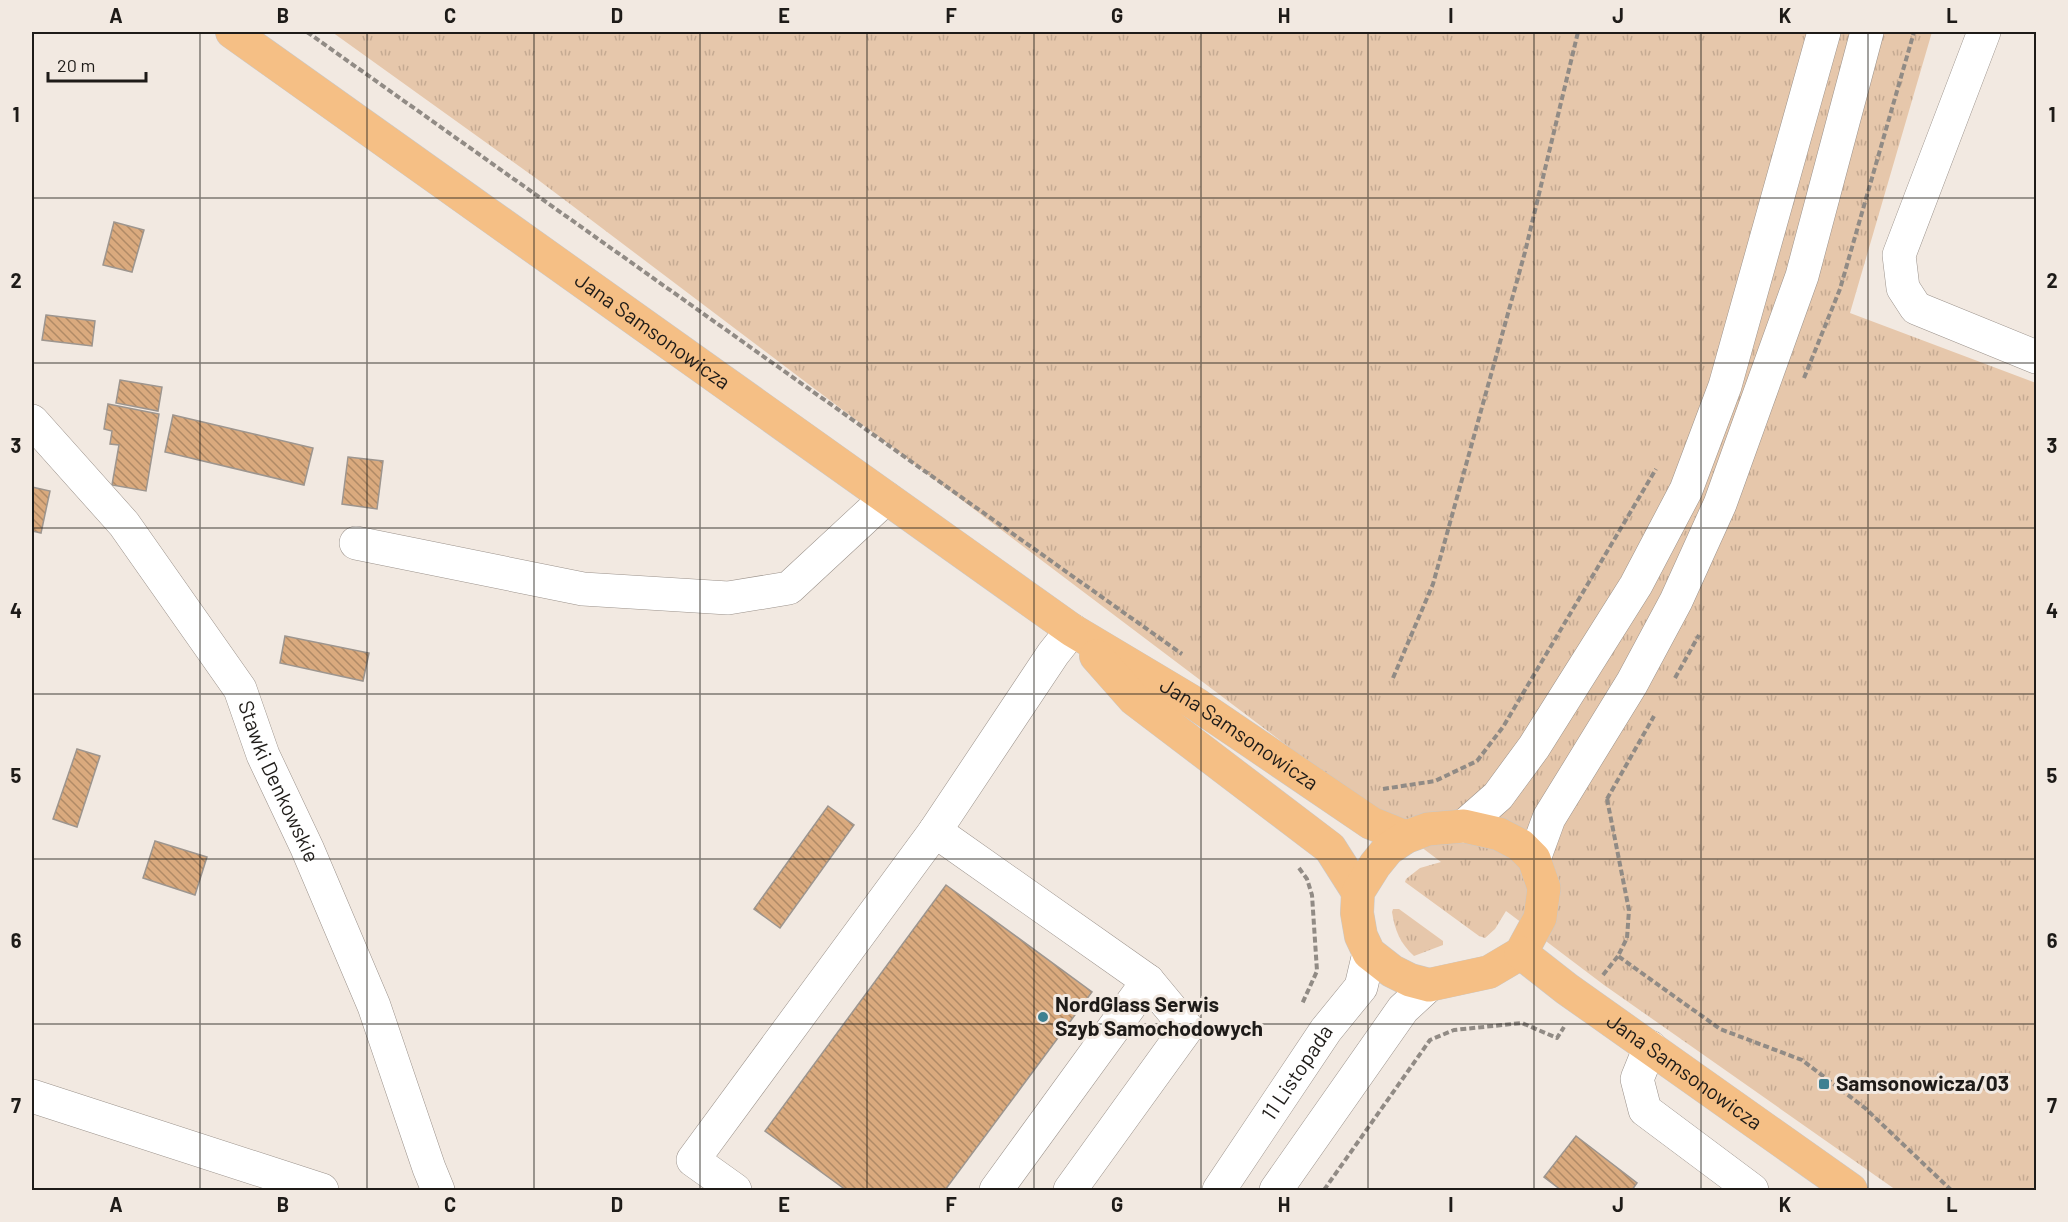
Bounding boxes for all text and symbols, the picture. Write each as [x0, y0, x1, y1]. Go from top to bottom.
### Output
text: A [109, 3, 123, 27]
text: B [277, 3, 289, 27]
text: C [444, 3, 456, 27]
text: D [611, 3, 623, 27]
text: E [778, 3, 790, 27]
text: F [945, 3, 957, 27]
text: G [1111, 3, 1123, 27]
text: H [1278, 3, 1290, 27]
text: I [1448, 3, 1454, 27]
text: J [1612, 3, 1624, 27]
text: K [1779, 3, 1792, 27]
text: L [1946, 3, 1958, 27]
scale bar [48, 45, 146, 83]
text: 20 m [57, 54, 95, 76]
text: 1 [12, 102, 20, 126]
text: 1 [2048, 102, 2056, 126]
street label: Jana Samsonowicza [571, 266, 736, 394]
text: 2 [10, 268, 22, 292]
text: 2 [2046, 268, 2058, 292]
text: 3 [11, 433, 21, 457]
text: 3 [2047, 433, 2057, 457]
text: 4 [10, 598, 22, 622]
text: 4 [2046, 598, 2058, 622]
street label: Jana Samsonowicza [1156, 672, 1324, 795]
street label: Stawki Denkowskie [234, 697, 326, 866]
text: 5 [11, 763, 22, 787]
text: 5 [2047, 763, 2058, 787]
text: 6 [11, 928, 22, 952]
text: 6 [2047, 928, 2058, 952]
place label: NordGlass Serwis Szyb Samochodowych [1055, 991, 1263, 1040]
street label: Jana Samsonowicza [1602, 1007, 1768, 1134]
marker: NordGlass Serwis Szyb Samochodowych [1036, 1010, 1050, 1024]
street label: 11 Listopada [1255, 1019, 1337, 1125]
place label: Samsonowicza/03 [1836, 1070, 2009, 1095]
marker: Samsonowicza/03 [1817, 1077, 1831, 1091]
text: 7 [11, 1093, 21, 1117]
text: 7 [2047, 1093, 2057, 1117]
text: A [109, 1192, 123, 1216]
text: B [277, 1192, 289, 1216]
text: C [444, 1192, 456, 1216]
text: D [611, 1192, 623, 1216]
text: E [778, 1192, 790, 1216]
text: F [945, 1192, 957, 1216]
text: G [1111, 1192, 1123, 1216]
text: H [1278, 1192, 1290, 1216]
text: I [1448, 1192, 1454, 1216]
text: J [1612, 1192, 1624, 1216]
text: K [1779, 1192, 1792, 1216]
text: L [1946, 1192, 1958, 1216]

